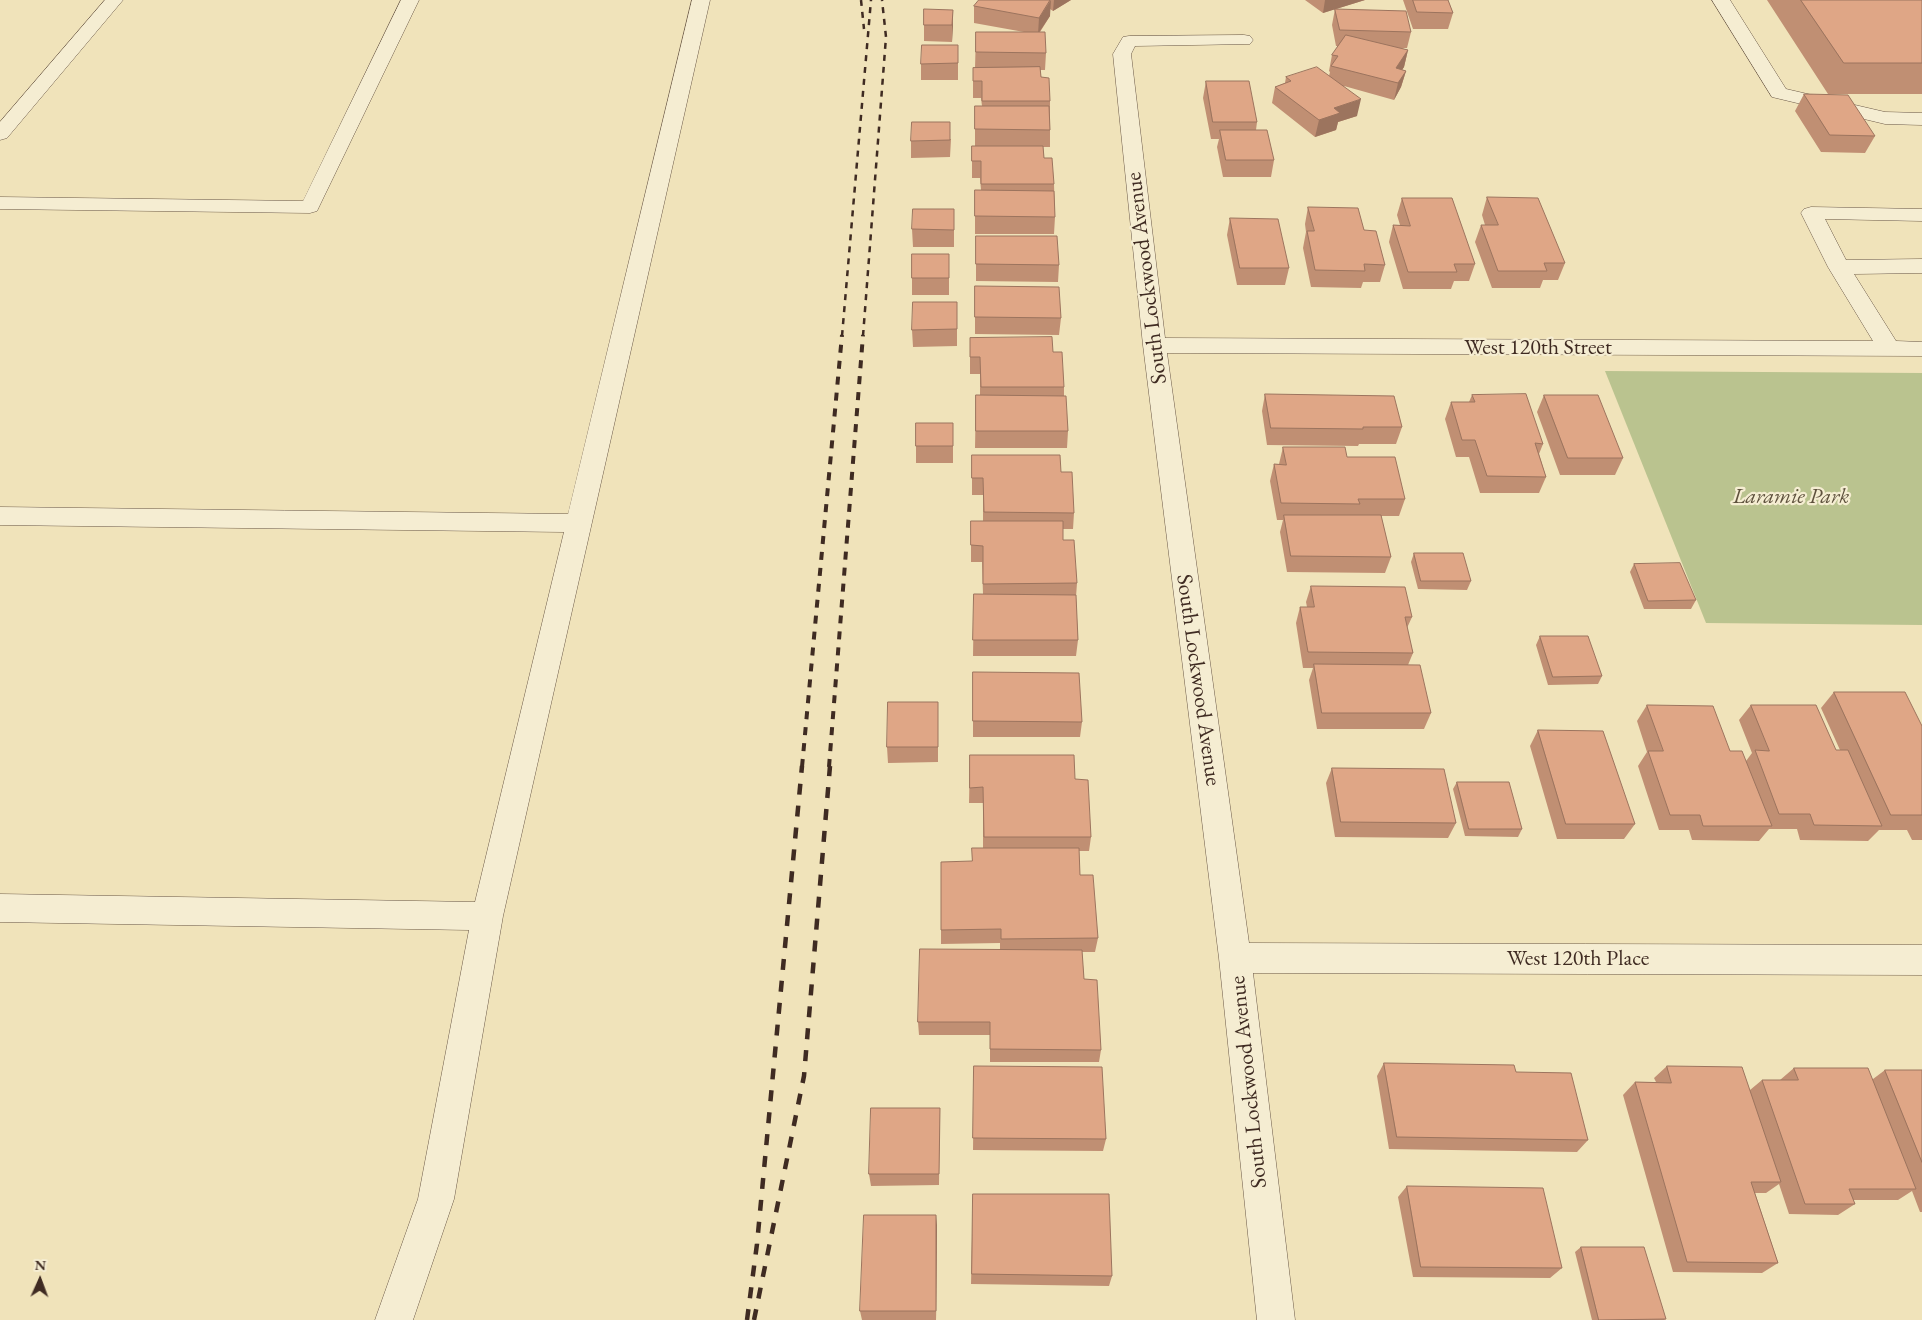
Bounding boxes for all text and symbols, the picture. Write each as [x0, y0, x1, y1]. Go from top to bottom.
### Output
street label: South Lockwood Avenue [1121, 171, 1173, 385]
street label: West 120th Street [1464, 335, 1612, 361]
park label: Laramie Park [1733, 484, 1849, 510]
street label: South Lockwood Avenue [1170, 573, 1226, 787]
street label: West 120th Place [1507, 946, 1649, 972]
street label: South Lockwood Avenue [1225, 975, 1273, 1189]
north arrow [15, 1255, 65, 1305]
text: N [35, 1256, 46, 1274]

